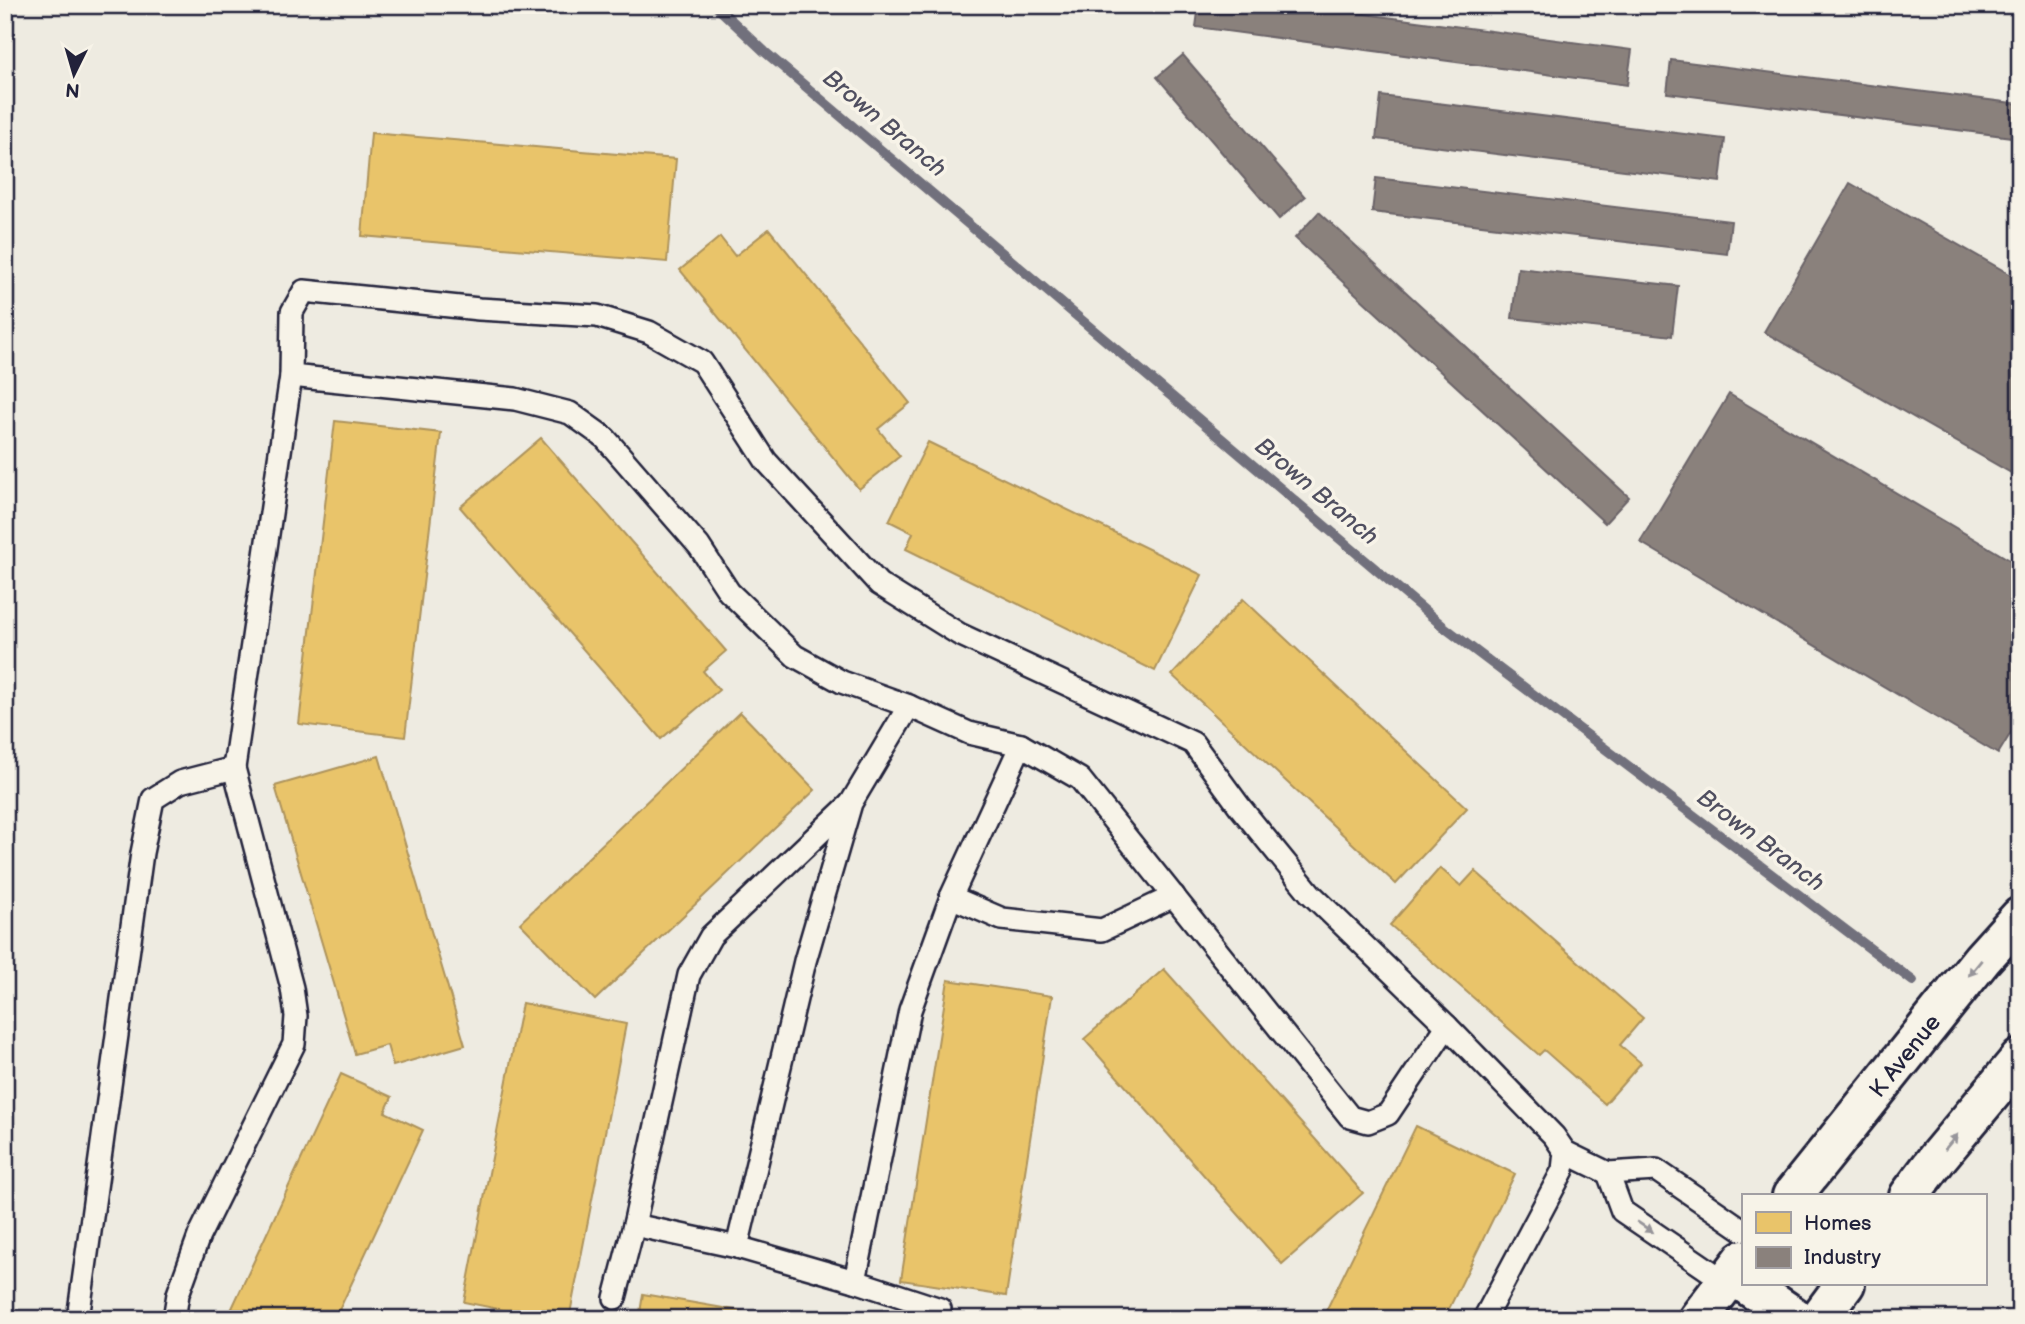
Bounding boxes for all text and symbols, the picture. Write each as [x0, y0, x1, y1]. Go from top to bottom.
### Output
north arrow [38, 38, 108, 108]
water label: Brown Branch [817, 63, 952, 183]
text: N [65, 77, 81, 102]
water label: Brown Branch [1249, 431, 1384, 551]
water label: Brown Branch [1691, 783, 1830, 898]
one-way arrow [1968, 959, 1983, 976]
street label: K Avenue [1864, 1009, 1947, 1103]
one-way arrow [1943, 1133, 1958, 1151]
legend [1742, 1194, 1986, 1286]
text: Homes [1804, 1211, 1872, 1236]
one-way arrow [1635, 1220, 1655, 1233]
text: Industry [1804, 1245, 1882, 1270]

